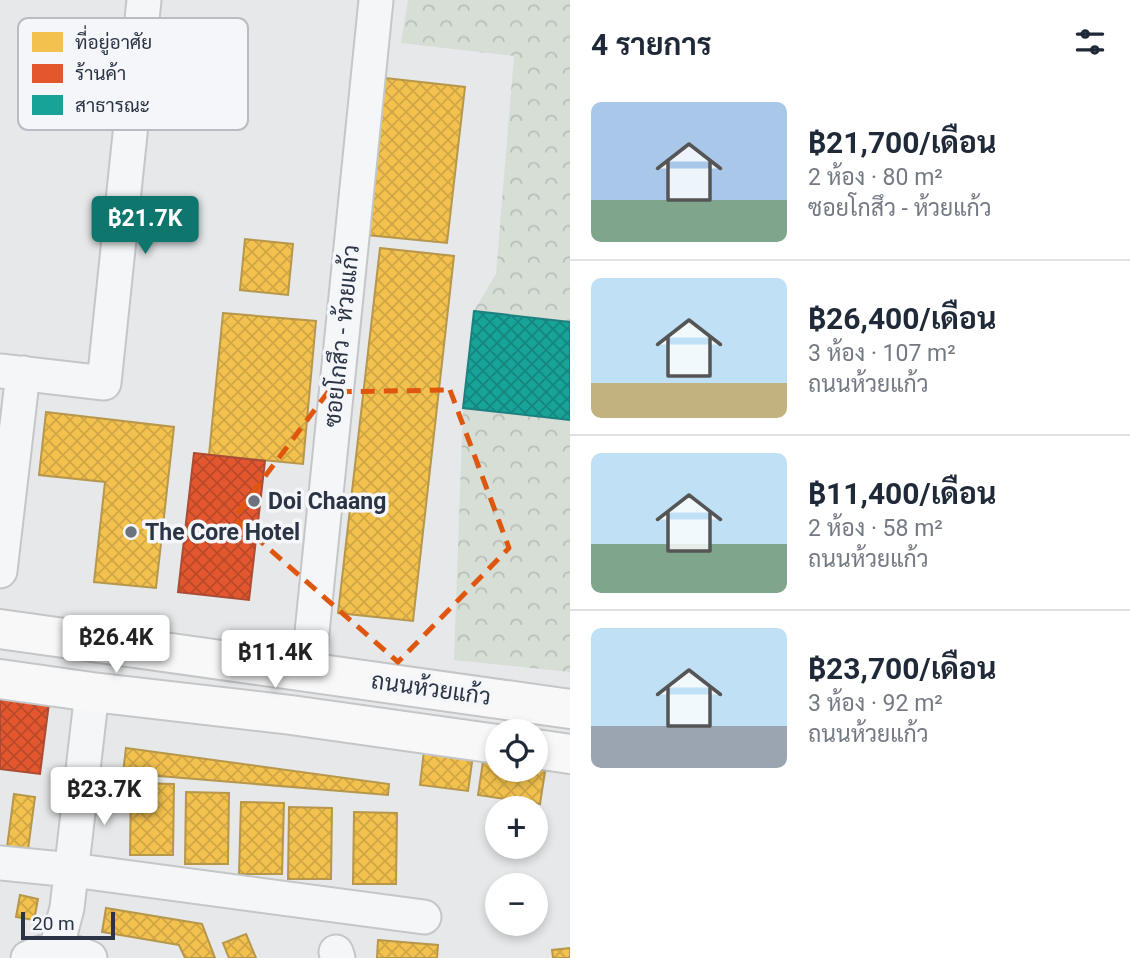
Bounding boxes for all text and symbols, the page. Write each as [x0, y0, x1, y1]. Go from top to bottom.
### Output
legend [18, 18, 248, 130]
icon: filters [1071, 23, 1109, 61]
text: ที่อยู่อาศัย [75, 25, 152, 56]
text: 4 รายการ [591, 27, 712, 62]
text: ร้านค้า [75, 62, 126, 85]
text: สาธารณะ [75, 94, 150, 117]
text: ฿21,700/เดือน [808, 125, 996, 160]
icon: home [647, 130, 731, 214]
text: 2 ห้อง · 80 m² [808, 164, 943, 191]
text: ซอยโกสึว - ห้วยแก้ว [808, 195, 992, 222]
pin: ฿21.7K [88, 196, 202, 256]
text: ฿21.7K [108, 205, 182, 232]
street label: ซอยโกสึว - ห้วยแก้ว [316, 243, 365, 429]
text: ฿26,400/เดือน [808, 301, 996, 336]
icon: home [647, 306, 731, 390]
text: 3 ห้อง · 107 m² [808, 340, 956, 367]
text: ถนนห้วยแก้ว [808, 371, 929, 398]
text: ฿11,400/เดือน [808, 476, 996, 511]
icon: home [647, 481, 731, 565]
place label: Doi Chaang [268, 488, 386, 515]
marker: Doi Chaang [246, 493, 262, 509]
text: 2 ห้อง · 58 m² [808, 515, 943, 542]
place label: The Core Hotel [145, 519, 300, 546]
marker: The Core Hotel [123, 524, 139, 540]
text: ถนนห้วยแก้ว [808, 546, 929, 573]
pin: ฿26.4K [59, 616, 173, 675]
text: ฿26.4K [79, 624, 153, 651]
pin: ฿11.4K [218, 630, 332, 690]
text: ฿11.4K [238, 639, 312, 666]
text: ฿23,700/เดือน [808, 651, 996, 686]
icon: home [647, 656, 731, 740]
street label: ถนนห้วยแก้ว [369, 665, 493, 711]
text: 3 ห้อง · 92 m² [808, 690, 943, 717]
map controls [485, 719, 548, 936]
button: locate [485, 719, 548, 782]
text: ถนนห้วยแก้ว [808, 721, 929, 748]
pin: ฿23.7K [47, 768, 161, 827]
text: ฿23.7K [67, 776, 141, 803]
button: + [485, 796, 548, 859]
button: − [485, 873, 548, 936]
scale bar [21, 909, 116, 941]
text: 20 m [32, 912, 75, 935]

